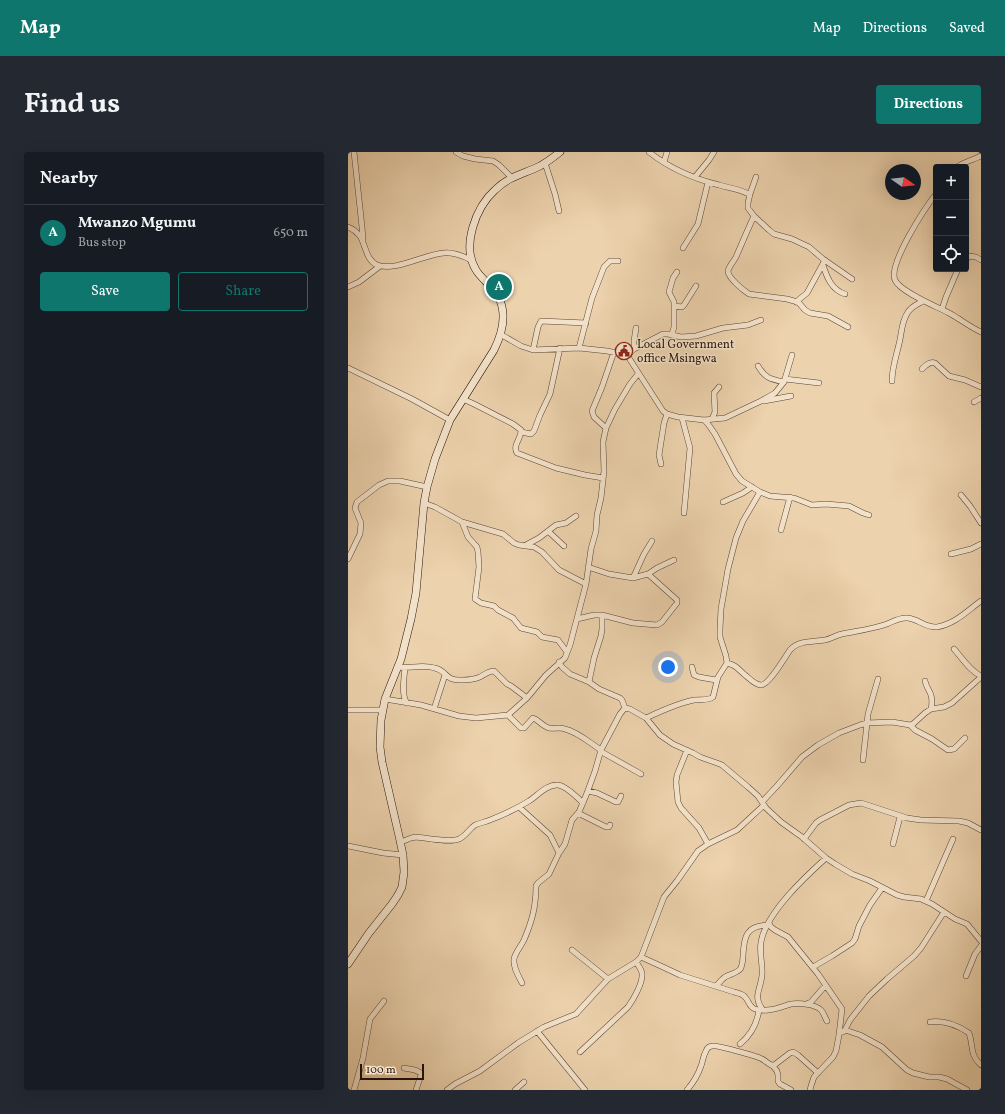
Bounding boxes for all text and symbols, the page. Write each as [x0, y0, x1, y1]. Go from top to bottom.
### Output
text: Map [20, 15, 61, 41]
text: Map [813, 19, 841, 38]
text: Directions [863, 19, 927, 38]
text: Saved [949, 19, 985, 38]
text: Find us [24, 85, 120, 124]
button: Directions [876, 85, 981, 124]
north arrow [885, 164, 921, 200]
map controls [933, 164, 969, 272]
button: + [933, 164, 969, 200]
text: Nearby [40, 167, 98, 190]
button: − [933, 200, 969, 236]
text: Mwanzo Mgumu [78, 213, 196, 234]
text: A [48, 224, 58, 242]
text: 650 m [274, 224, 308, 242]
text: Bus stop [78, 234, 126, 252]
button: locate [933, 236, 969, 272]
button: Save [40, 272, 170, 311]
button: Share [178, 272, 308, 311]
pin: A [486, 272, 512, 302]
place label: Local Government office Msingwa [637, 337, 734, 367]
public building icon: Local Government office Msingwa [614, 341, 634, 361]
your location [658, 657, 678, 677]
scale bar [360, 1062, 424, 1081]
text: 100 m [366, 1063, 396, 1078]

